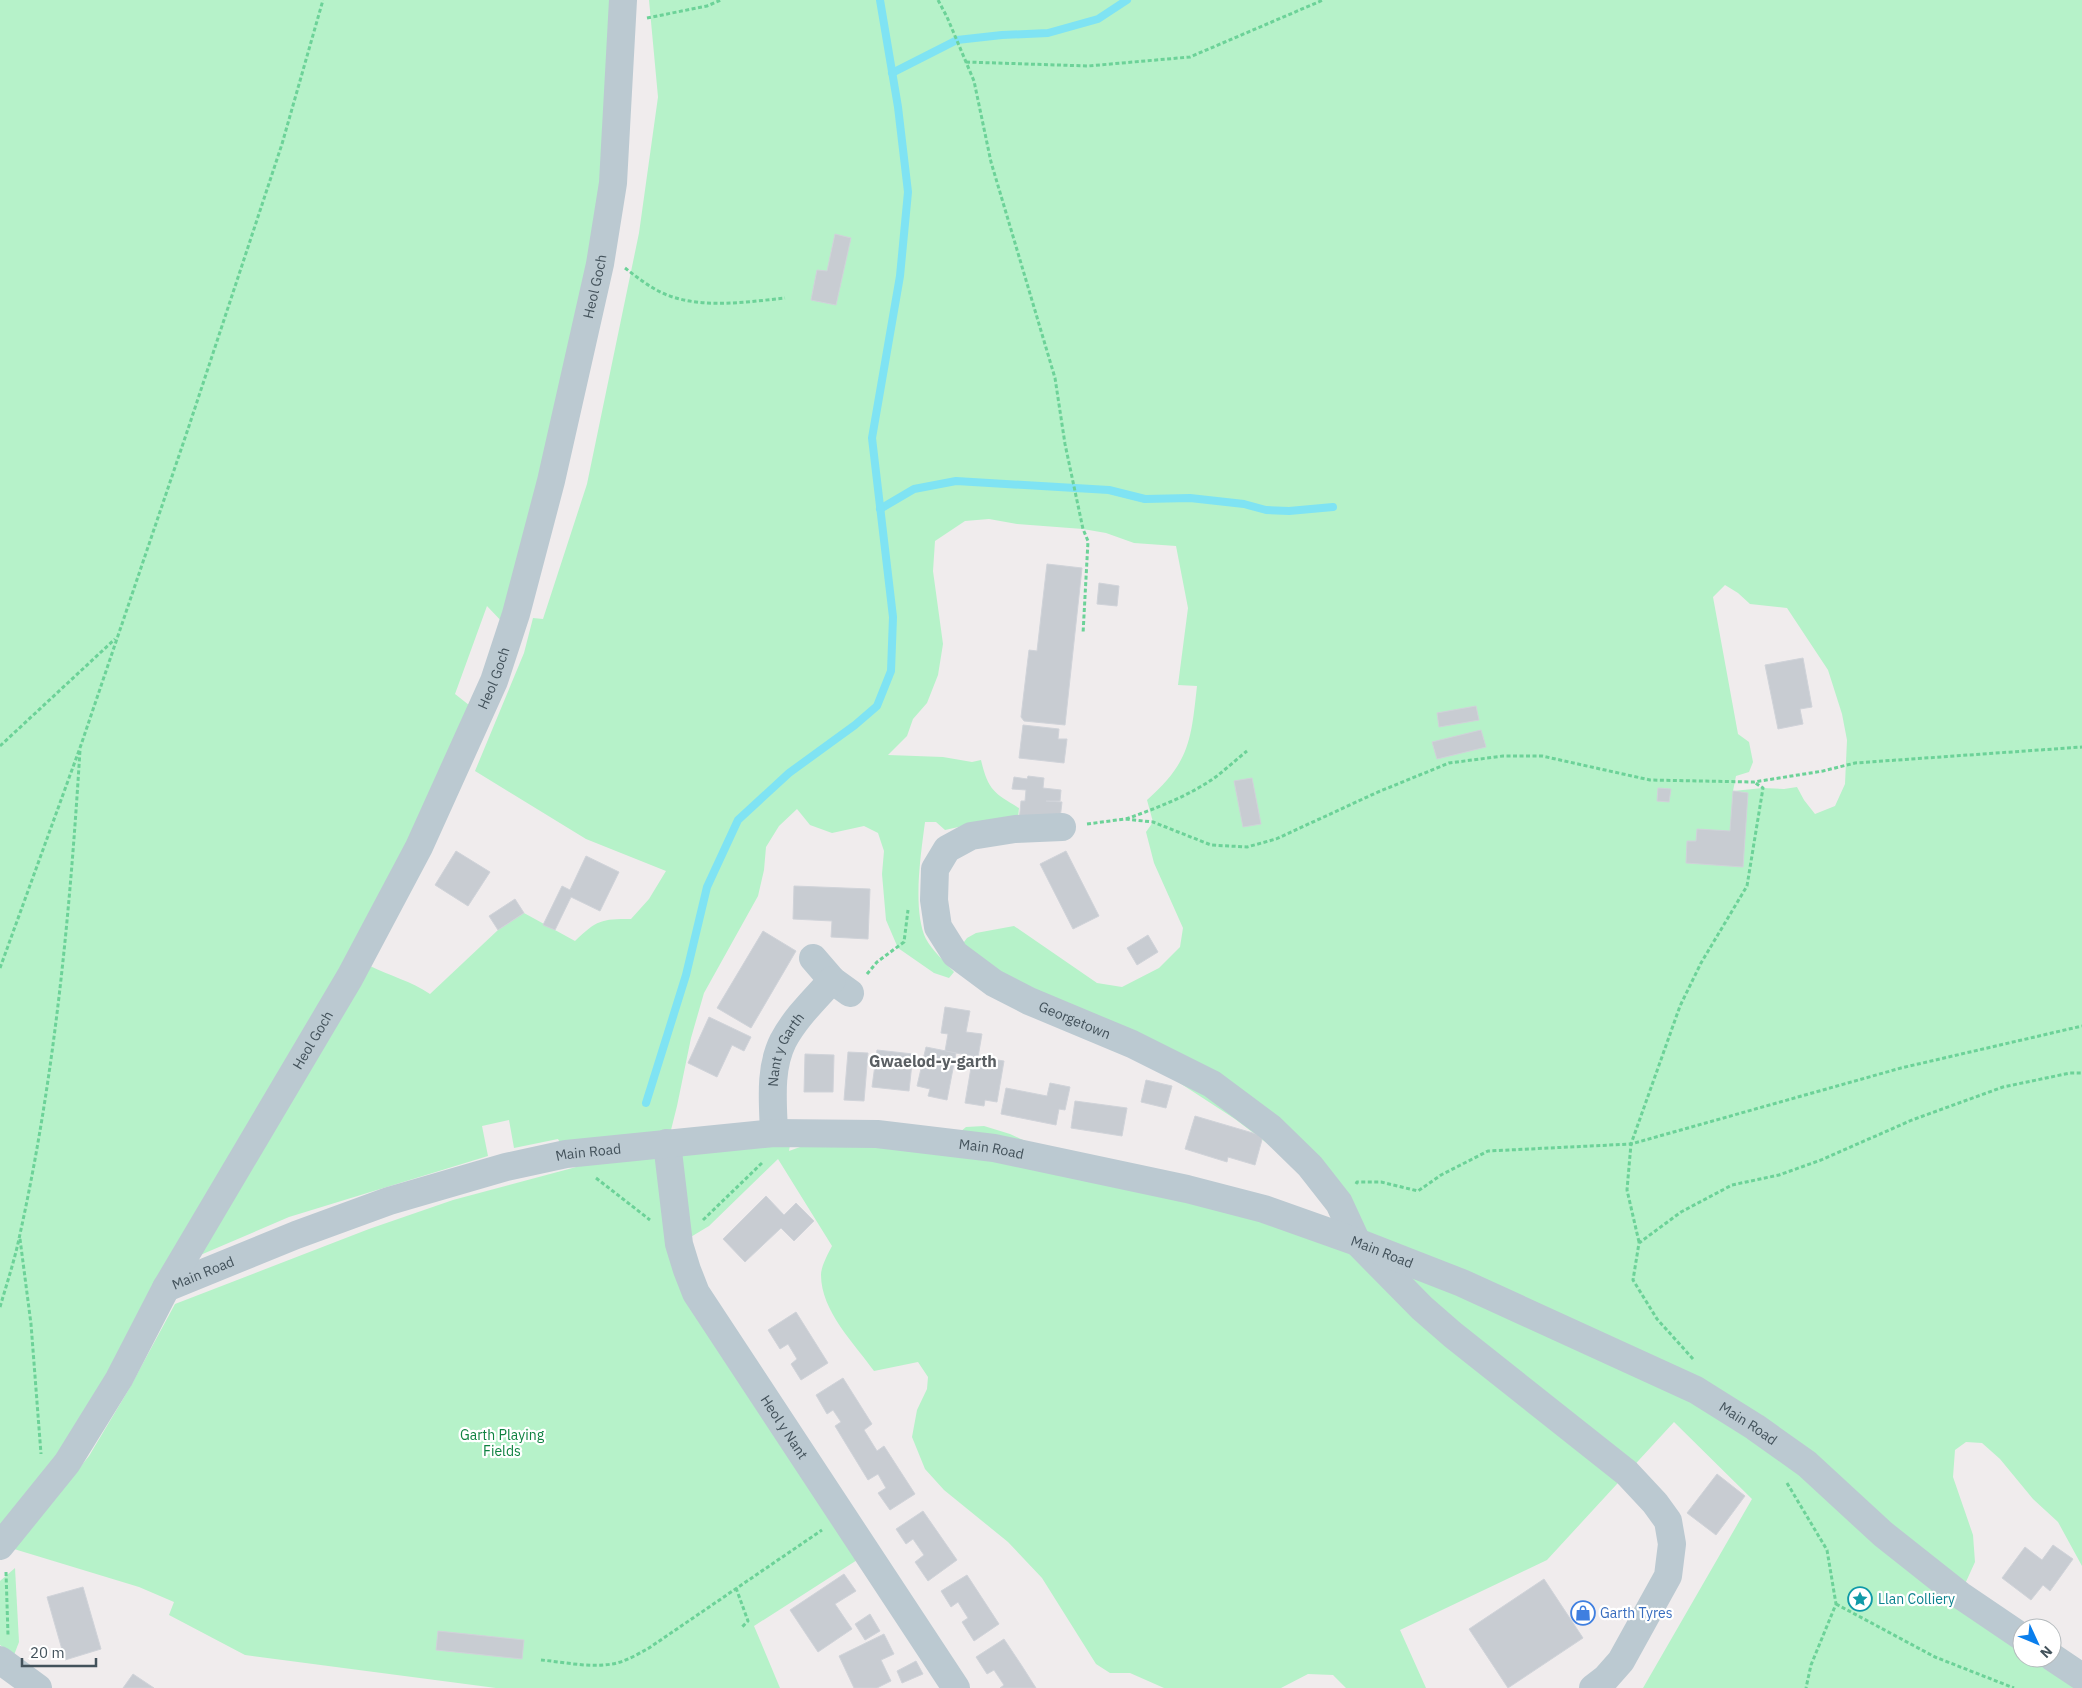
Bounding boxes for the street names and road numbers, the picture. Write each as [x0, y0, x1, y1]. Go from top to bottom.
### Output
street label: Heol Goch [579, 253, 610, 320]
street label: Heol Goch [473, 645, 513, 712]
street label: Georgetown [1036, 997, 1114, 1043]
street label: Heol Goch [288, 1007, 337, 1073]
street label: Nant y Garth [764, 1009, 808, 1087]
street label: Main Road [958, 1135, 1026, 1163]
street label: Main Road [554, 1139, 622, 1165]
street label: Main Road [1348, 1232, 1416, 1272]
street label: Main Road [169, 1252, 237, 1294]
street label: Heol y Nant [757, 1391, 812, 1463]
street label: Main Road [1716, 1398, 1781, 1449]

